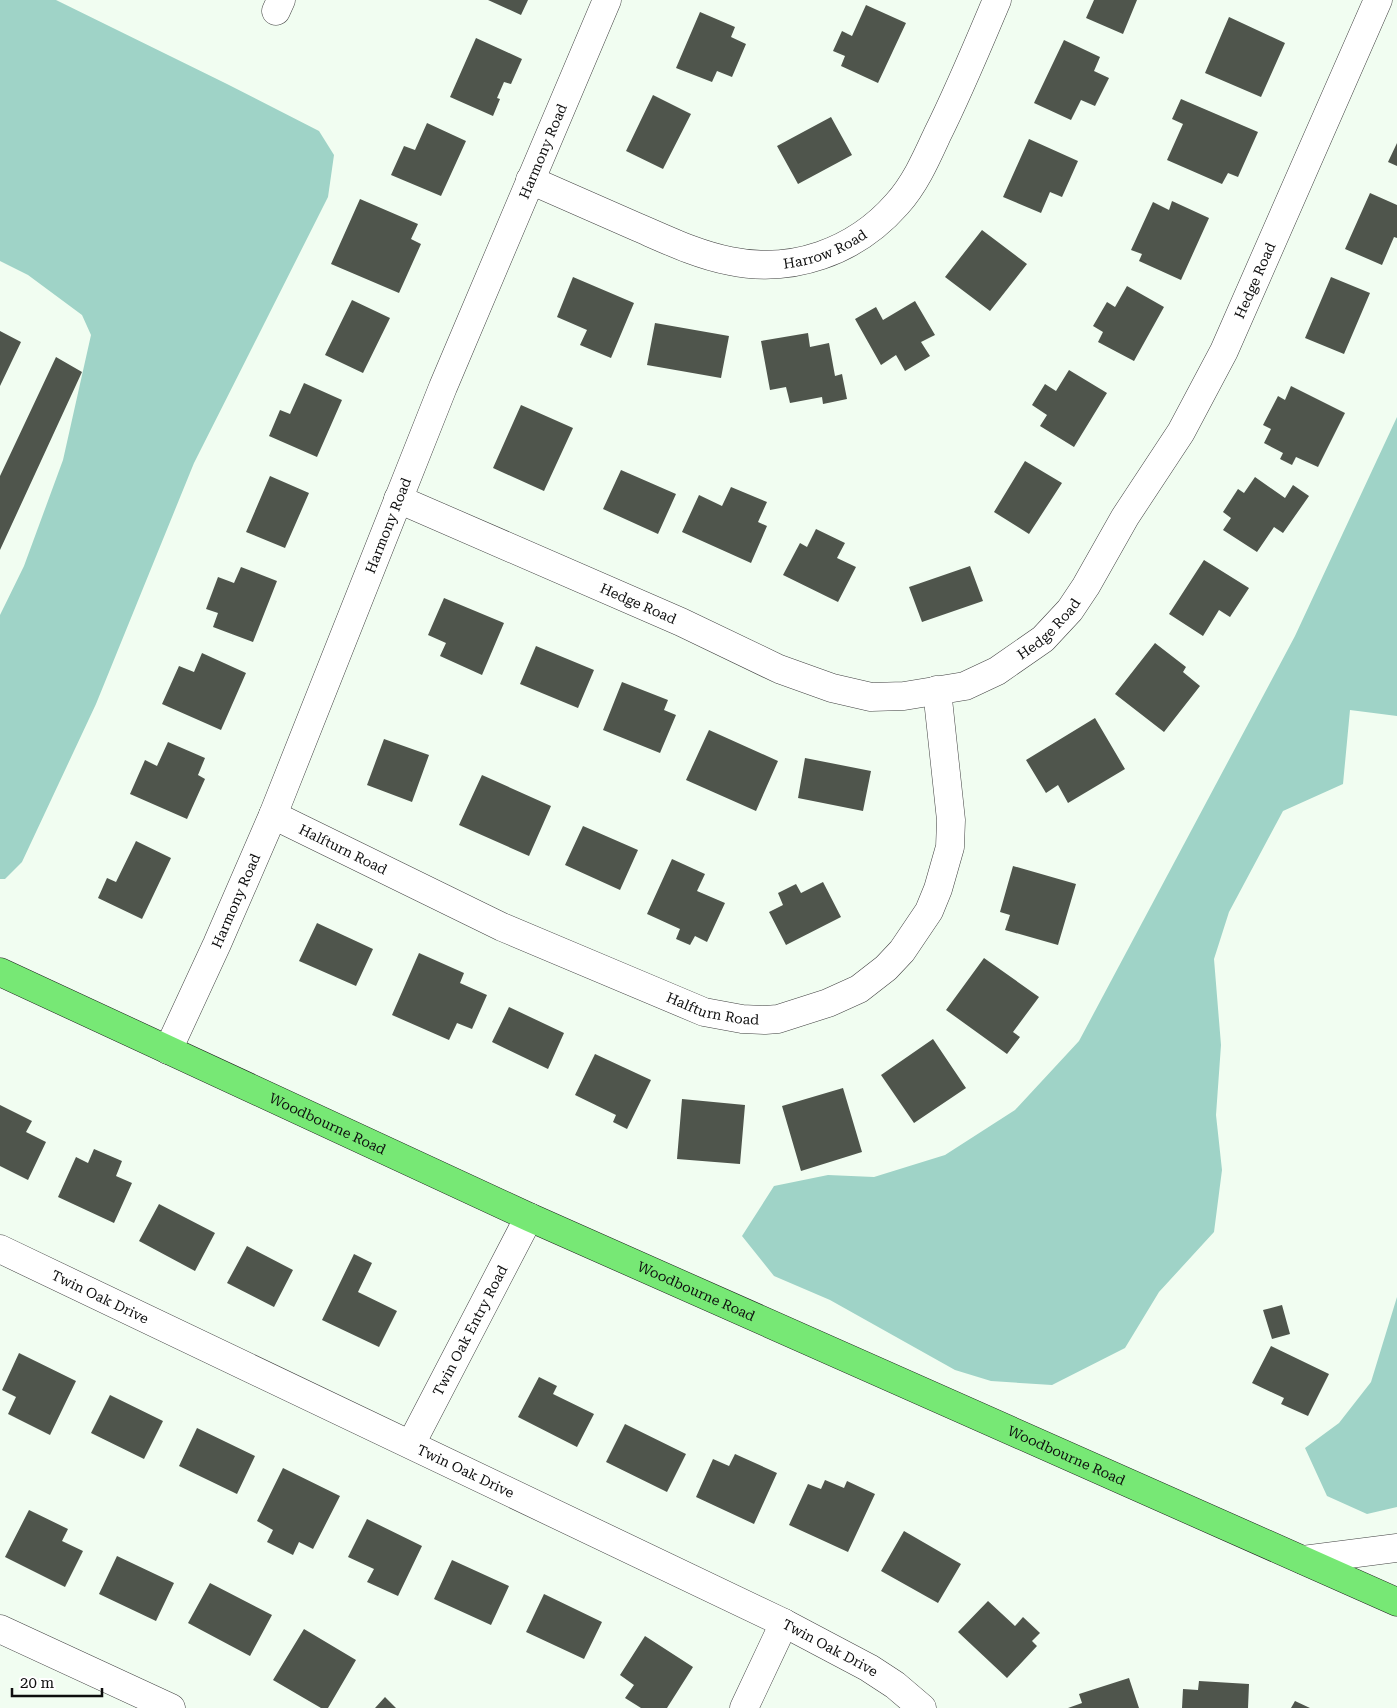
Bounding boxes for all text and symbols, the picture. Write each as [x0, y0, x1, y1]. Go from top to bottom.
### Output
street label: Harmony Road [516, 101, 570, 201]
street label: Harrow Road [782, 226, 870, 272]
street label: Hedge Road [1231, 240, 1279, 321]
street label: Harmony Road [362, 475, 414, 576]
street label: Hedge Road [598, 580, 679, 627]
street label: Hedge Road [1014, 595, 1084, 662]
street label: Halfturn Road [296, 821, 390, 878]
street label: Harmony Road [208, 851, 263, 950]
street label: Halfturn Road [664, 989, 760, 1028]
street label: Woodbourne Road [267, 1090, 388, 1158]
street label: Woodbourne Road [635, 1258, 757, 1324]
street label: Twin Oak Entry Road [430, 1263, 511, 1398]
street label: Twin Oak Drive [49, 1267, 152, 1327]
street label: Woodbourne Road [1005, 1422, 1128, 1488]
street label: Twin Oak Drive [415, 1441, 517, 1501]
street label: Twin Oak Drive [780, 1616, 881, 1680]
scale bar [12, 1666, 102, 1698]
text: 20 m [20, 1674, 55, 1692]

